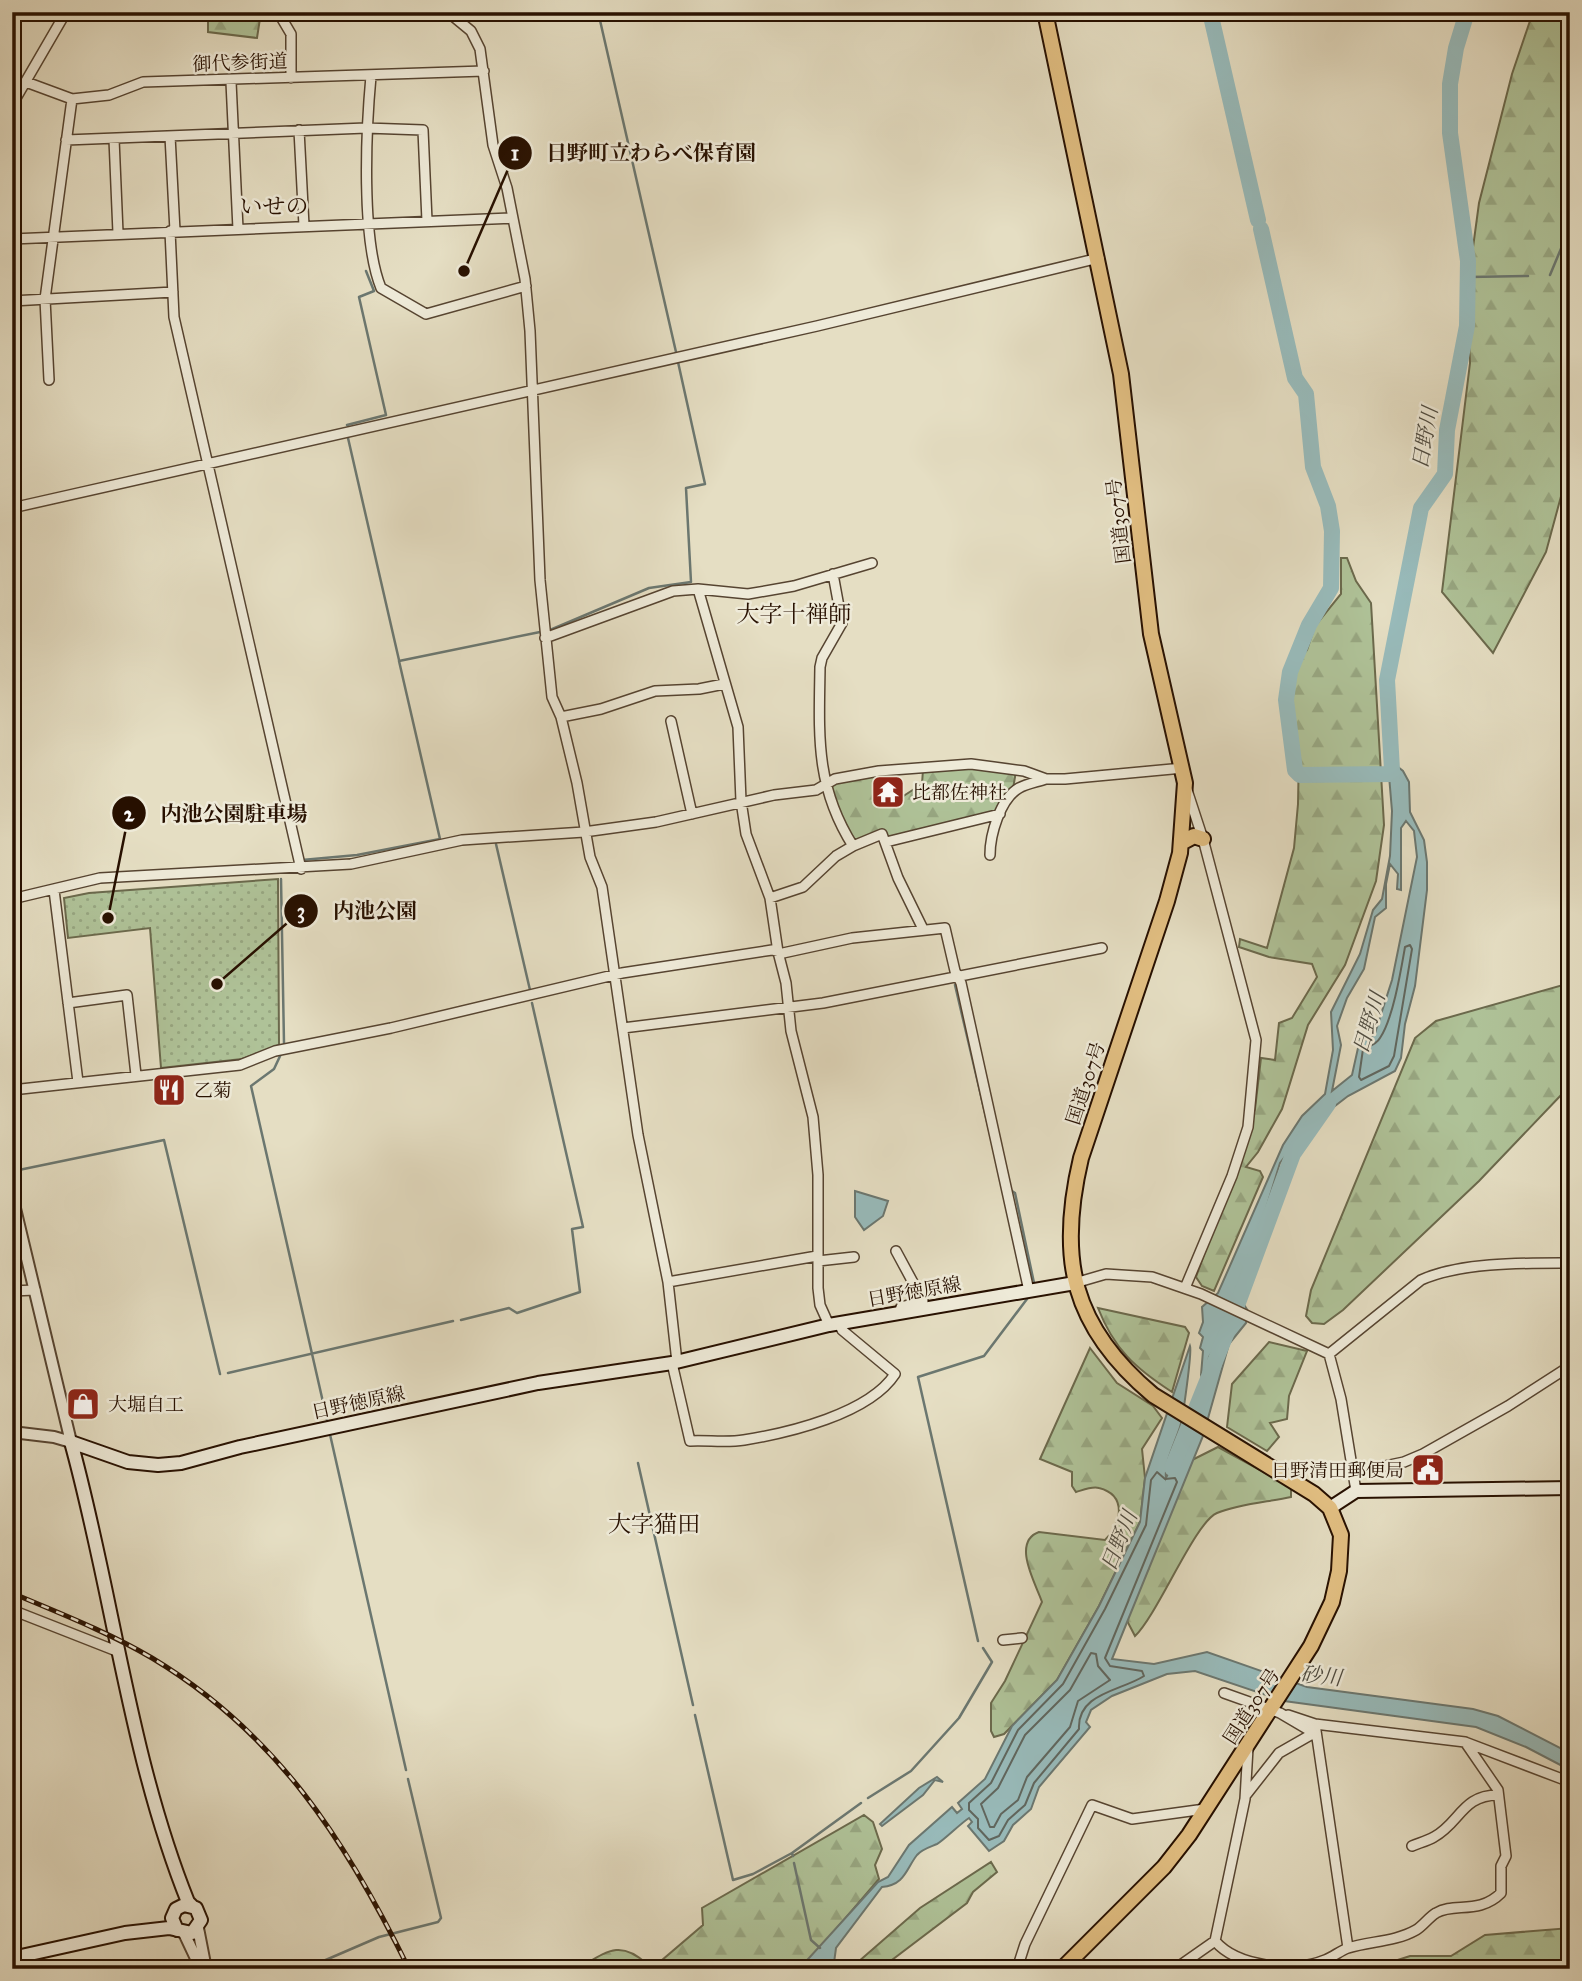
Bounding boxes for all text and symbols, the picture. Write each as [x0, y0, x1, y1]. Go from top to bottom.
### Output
street label: 御代参街道 [192, 49, 288, 76]
callout: 日野町立わらべ保育園 [497, 132, 770, 174]
text: 1 [511, 140, 519, 166]
text: 日野町立わらべ保育園 [546, 140, 756, 166]
district label: いせの [240, 192, 309, 220]
water label: 日野川 [1407, 403, 1444, 471]
street label: 国道307号 [1102, 477, 1135, 565]
district label: 大字十禅師 [737, 600, 852, 628]
temple icon: 比都佐神社 [869, 773, 907, 811]
place label: 比都佐神社 [912, 781, 1007, 804]
callout: 内池公園駐車場 [112, 792, 322, 834]
text: 2 [124, 801, 135, 827]
text: 内池公園駐車場 [161, 801, 308, 827]
callout: 内池公園 [284, 890, 431, 932]
text: 3 [297, 898, 305, 924]
text: 内池公園 [333, 898, 417, 924]
water label: 日野川 [1347, 987, 1391, 1057]
street label: 国道307号 [1061, 1039, 1110, 1128]
restaurant icon: 乙菊 [150, 1071, 188, 1109]
place label: 乙菊 [194, 1079, 232, 1102]
street label: 日野徳原線 [865, 1272, 963, 1311]
street label: 日野徳原線 [309, 1381, 407, 1424]
shop icon: 大堀自工 [64, 1385, 102, 1423]
place label: 大堀自工 [108, 1393, 184, 1416]
public building icon: 日野清田郵便局 [1409, 1451, 1447, 1489]
place label: 日野清田郵便局 [1271, 1459, 1404, 1482]
water label: 日野川 [1095, 1505, 1144, 1575]
district label: 大字猫田 [608, 1510, 700, 1538]
water label: 砂川 [1299, 1661, 1345, 1691]
street label: 国道307号 [1218, 1664, 1284, 1749]

